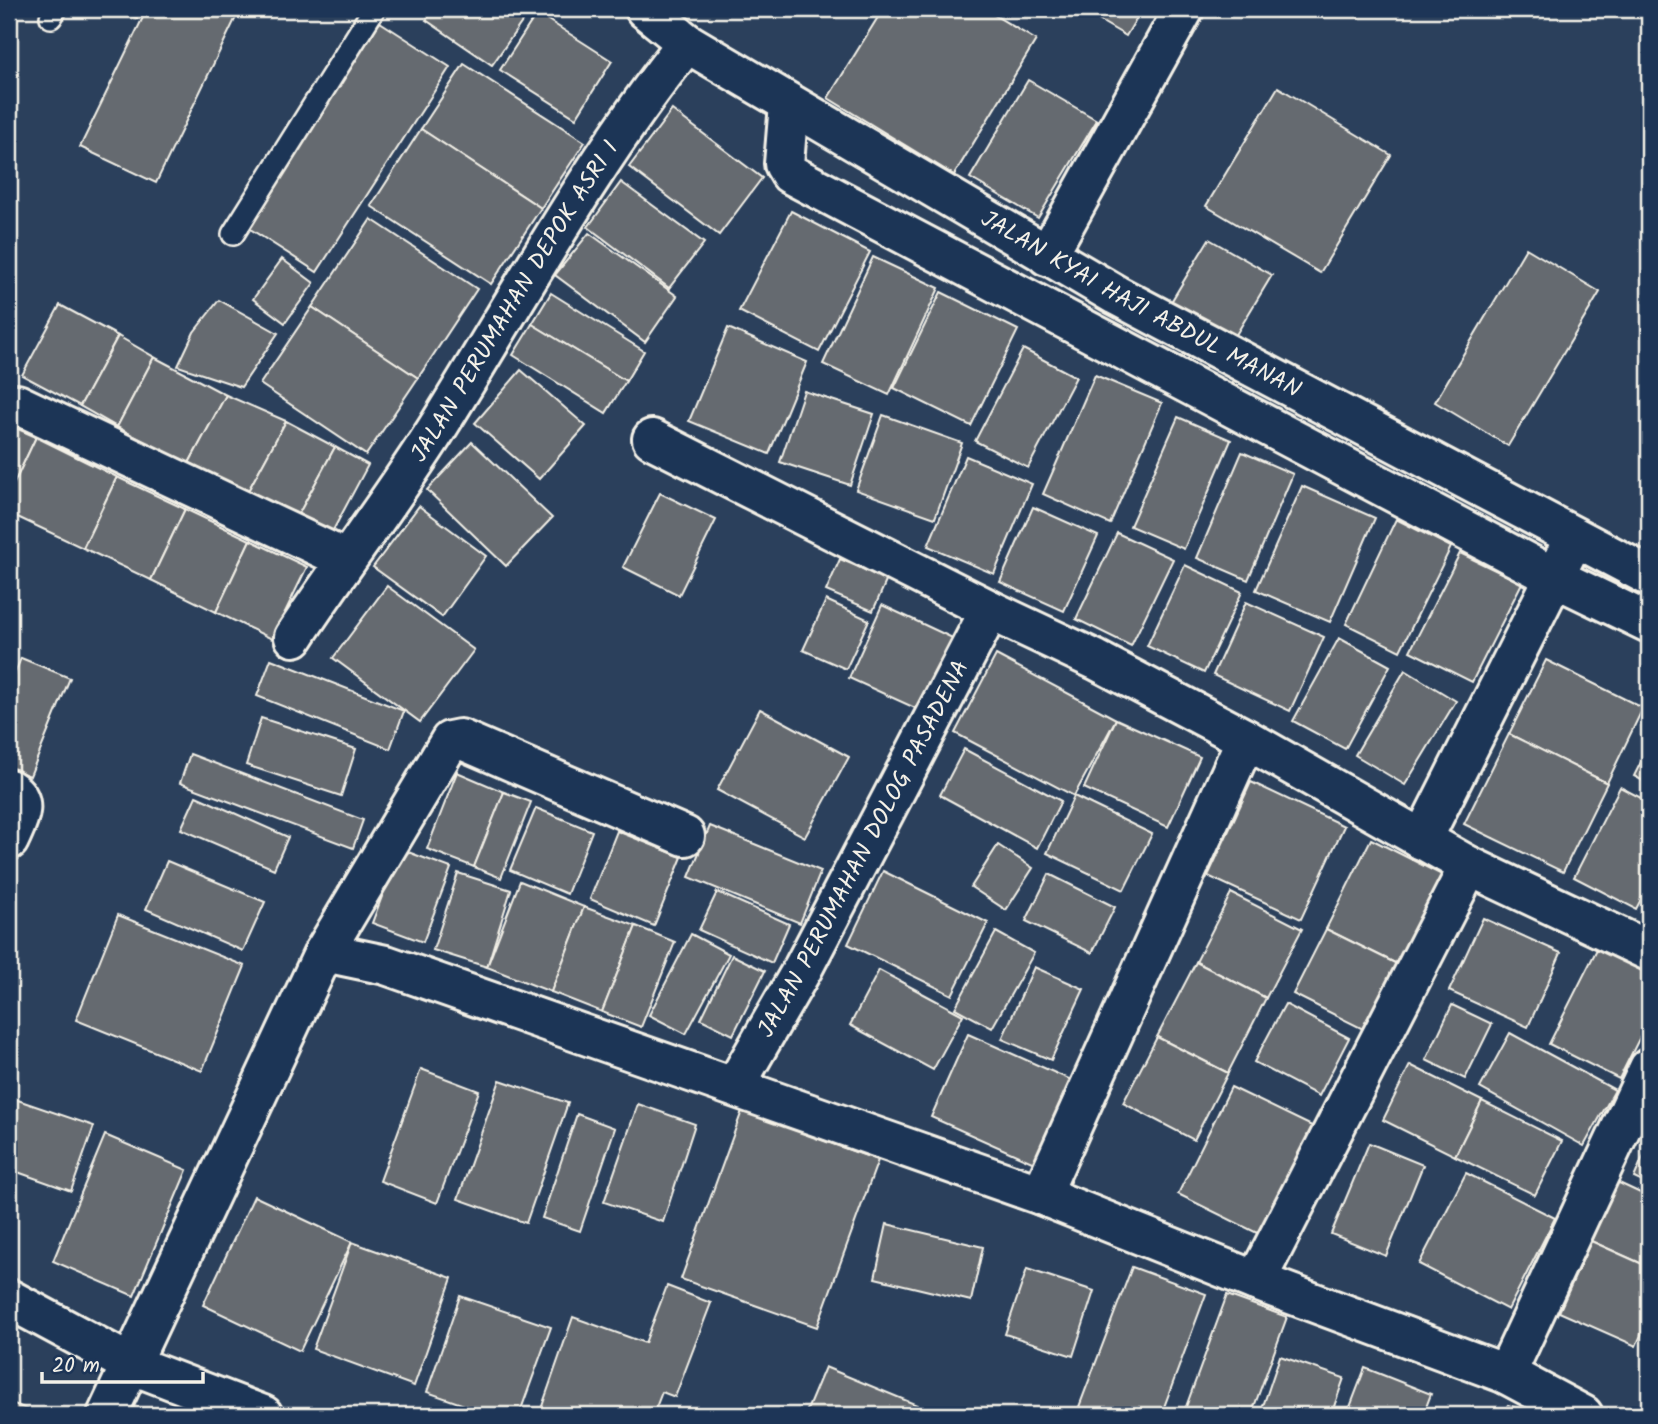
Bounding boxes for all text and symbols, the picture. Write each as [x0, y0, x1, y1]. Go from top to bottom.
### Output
street label: JALAN PERUMAHAN DEPOK ASRI I [401, 133, 630, 470]
street label: JALAN KYAI HAJI ABDUL MANAN [973, 200, 1308, 409]
street label: JALAN PERUMAHAN DOLOG PASADENA [747, 653, 980, 1045]
scale bar [42, 1340, 203, 1384]
text: 20 m [52, 1350, 100, 1383]

